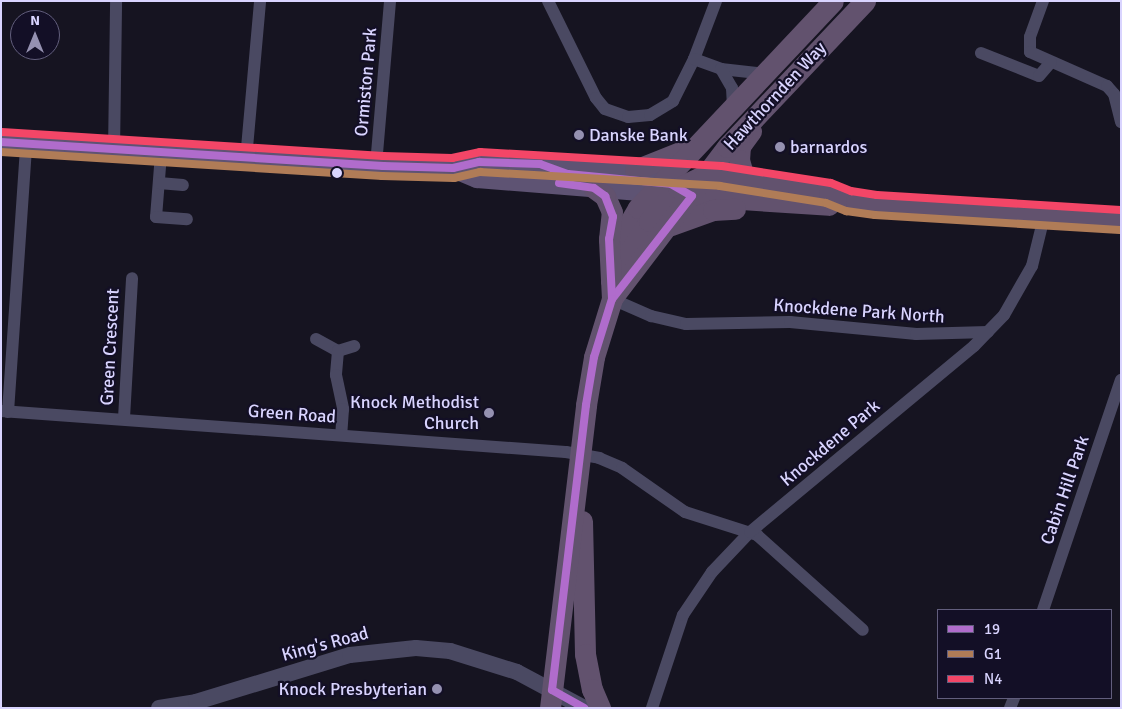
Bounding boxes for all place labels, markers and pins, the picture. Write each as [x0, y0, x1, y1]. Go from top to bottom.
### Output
place label: Danske Bank [589, 124, 688, 146]
marker: Danske Bank [573, 129, 585, 141]
place label: barnardos [790, 136, 867, 158]
marker: barnardos [774, 141, 786, 153]
unlabelled marker [332, 168, 342, 178]
place label: Knock Methodist Church [350, 392, 479, 434]
marker: Knock Methodist Church [483, 407, 495, 419]
place label: Knock Presbyterian [279, 678, 427, 700]
marker: Knock Presbyterian [431, 683, 443, 695]

